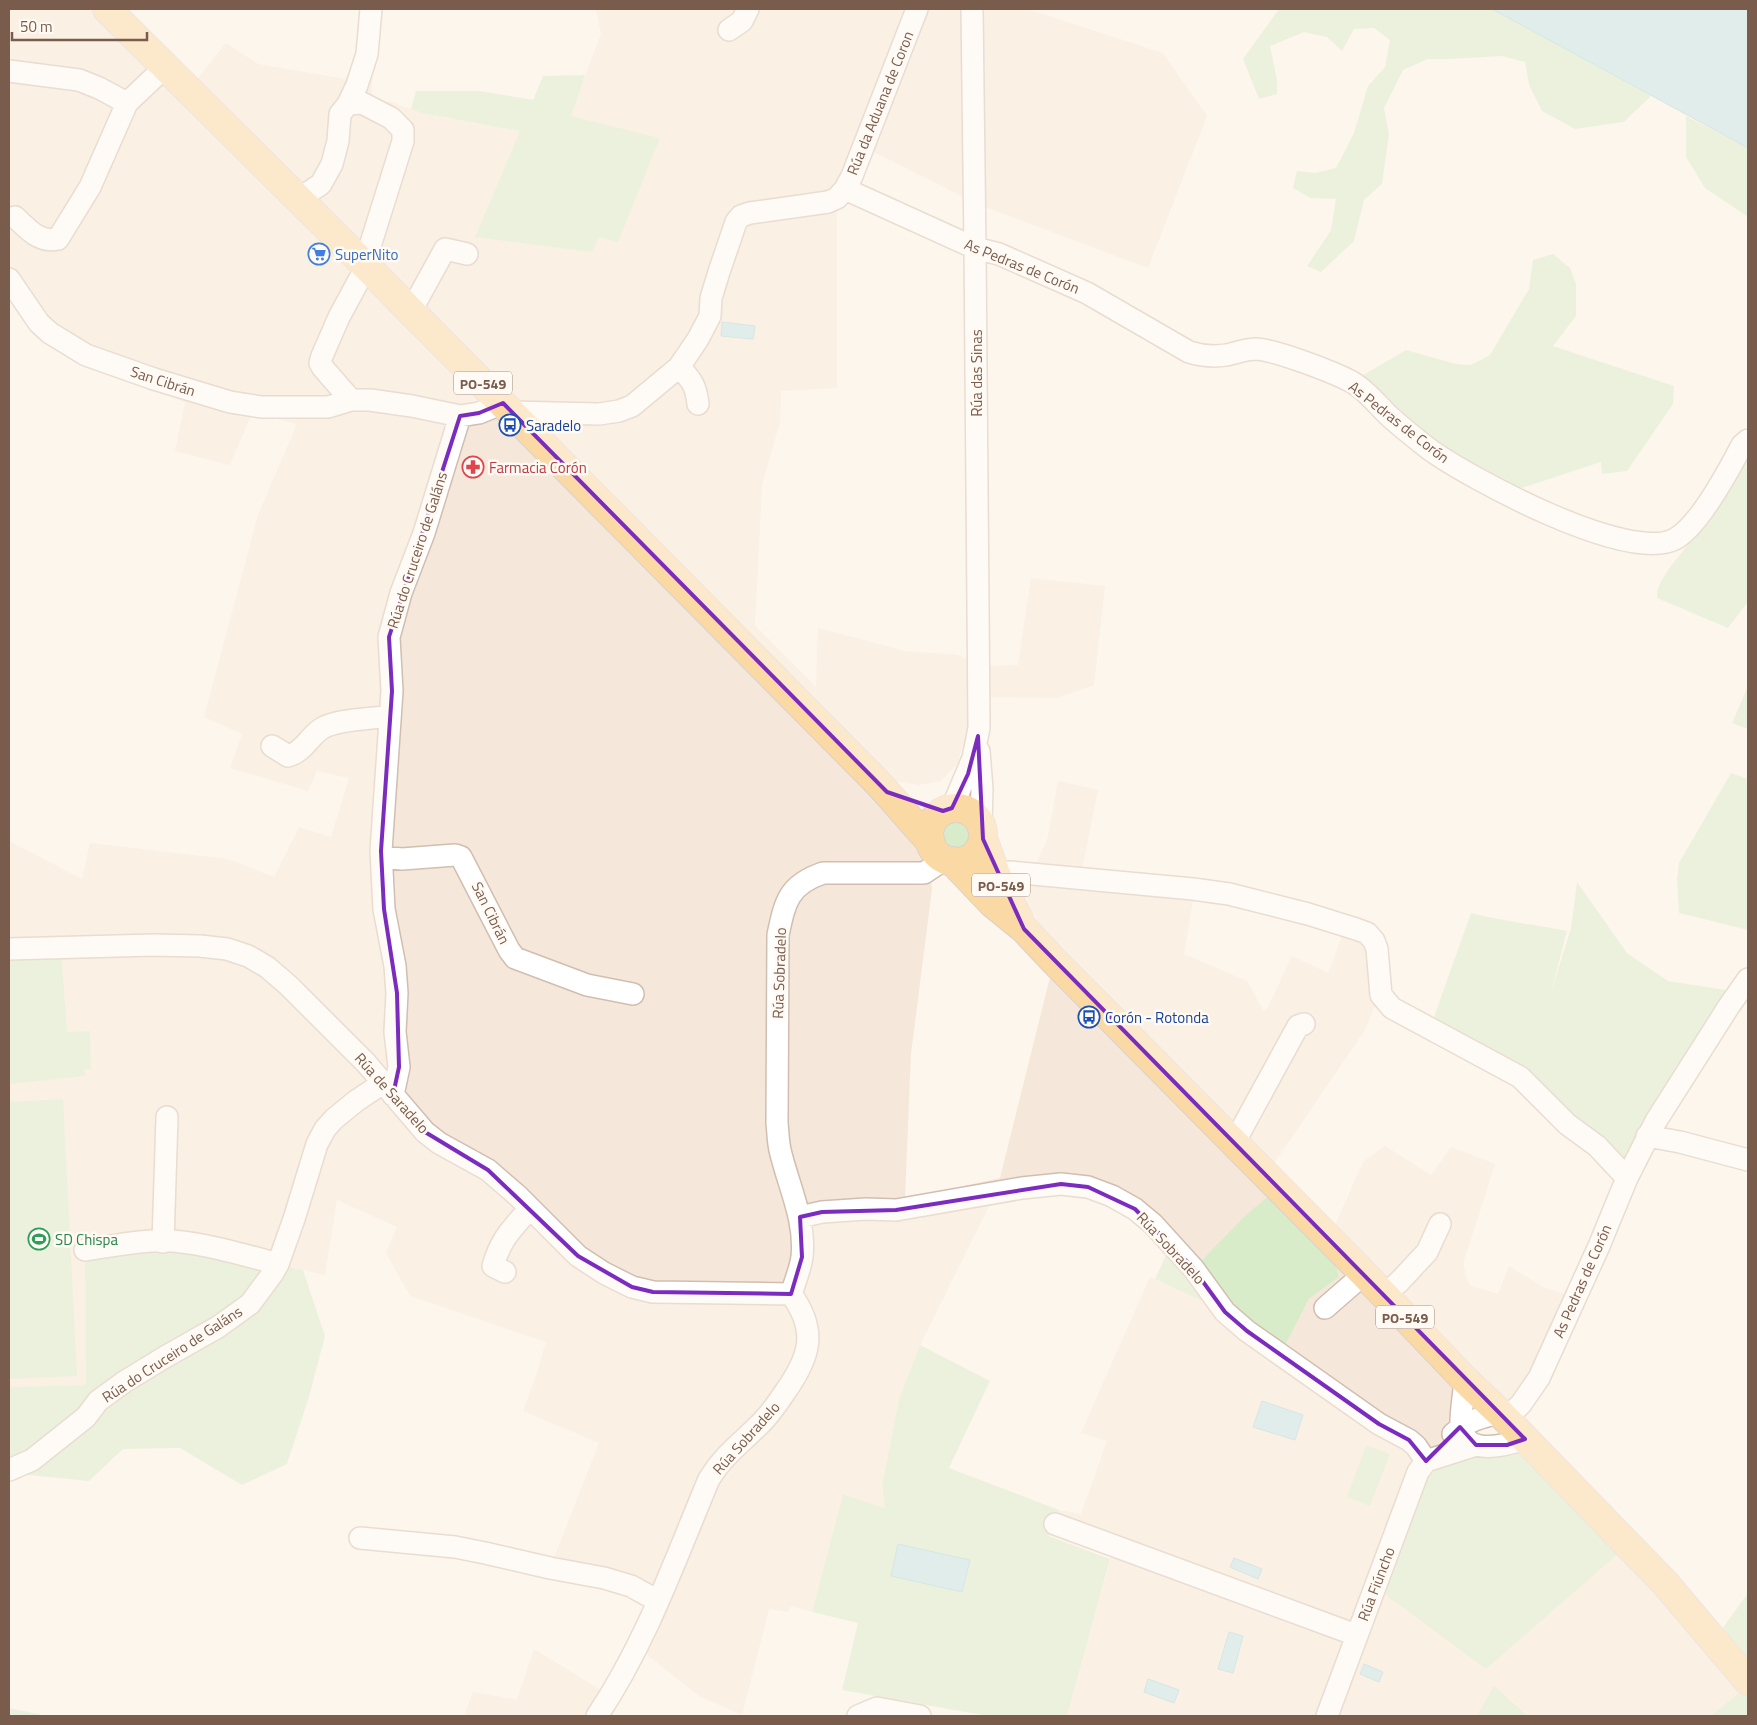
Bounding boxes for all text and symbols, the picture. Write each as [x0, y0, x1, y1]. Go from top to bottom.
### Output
scale bar [12, 10, 148, 42]
text: 50 m [20, 15, 53, 38]
street label: Rúa da Aduana de Coron [841, 27, 919, 179]
street label: As Pedras de Corón [961, 232, 1083, 300]
supermarket icon: SuperNito [307, 242, 331, 266]
place label: SuperNito [335, 243, 398, 266]
street label: Rúa das Sinas [965, 329, 988, 417]
street label: San Cibrán [128, 360, 198, 402]
road number: PO-549 [454, 372, 512, 394]
street label: As Pedras de Corón [1344, 375, 1454, 469]
bus stop icon: Saradelo [498, 413, 522, 437]
place label: Saradelo [526, 414, 581, 437]
pharmacy icon: Farmacia Corón [461, 455, 485, 479]
place label: Farmacia Corón [489, 456, 587, 479]
street label: Rúa do Cruceiro de Galáns [381, 469, 453, 631]
road number: PO-549 [972, 874, 1030, 896]
street label: San Cibrán [466, 878, 516, 948]
street label: Rúa Sobradelo [766, 927, 792, 1019]
bus stop icon: Corón - Rotonda [1077, 1005, 1101, 1029]
place label: Corón - Rotonda [1105, 1006, 1209, 1029]
street label: Rúa de Saradelo [349, 1047, 435, 1139]
street label: Rúa Sobradelo [1131, 1207, 1211, 1289]
street label: As Pedras de Corón [1547, 1220, 1617, 1342]
sports icon: SD Chispa [27, 1227, 51, 1251]
place label: SD Chispa [55, 1228, 118, 1251]
street label: Rúa do Cruceiro de Galáns [97, 1300, 247, 1408]
road number: PO-549 [1376, 1305, 1434, 1328]
street label: Rúa Sobradelo [707, 1396, 785, 1480]
street label: Rúa Fiúncho [1351, 1544, 1401, 1624]

